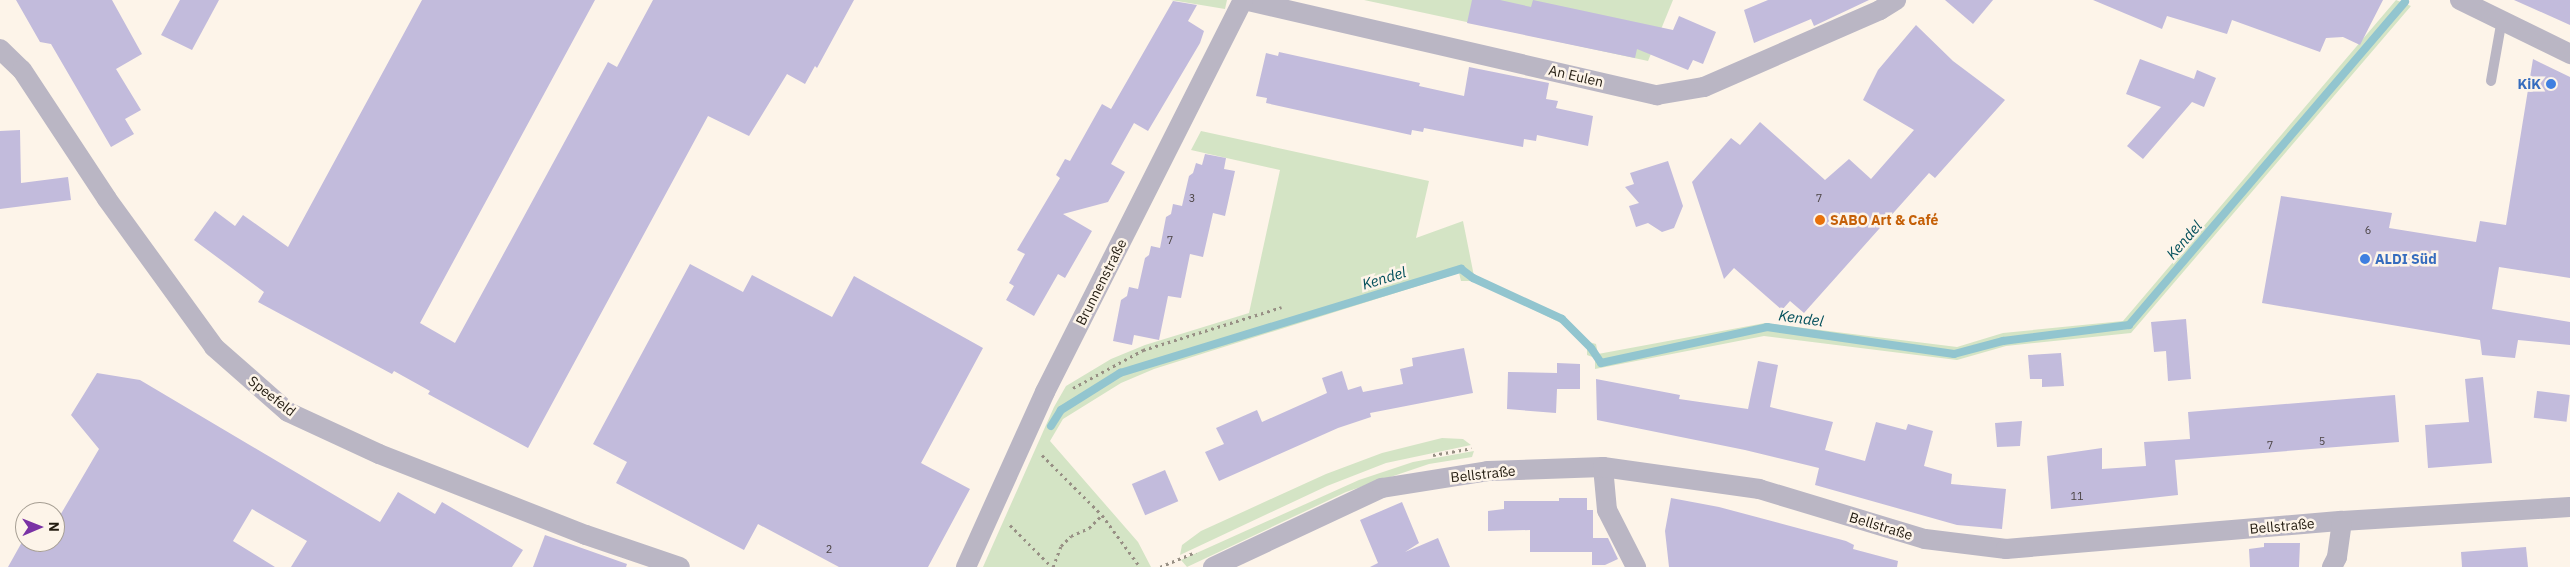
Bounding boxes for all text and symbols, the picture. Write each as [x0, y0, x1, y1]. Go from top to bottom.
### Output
street label: An Eulen [1547, 62, 1605, 90]
place label: KiK [2518, 76, 2541, 92]
marker: KiK [2545, 78, 2557, 90]
house number: 3 [1189, 191, 1195, 205]
house number: 7 [1816, 191, 1822, 205]
place label: SABO Art & Café [1830, 212, 1938, 228]
marker: SABO Art & Café [1814, 214, 1826, 226]
water label: Kendel [2162, 217, 2206, 263]
house number: 6 [2365, 223, 2371, 237]
house number: 7 [1167, 233, 1173, 247]
street label: Brunnenstraße [1072, 236, 1130, 328]
place label: ALDI Süd [2375, 251, 2437, 267]
marker: ALDI Süd [2359, 253, 2371, 265]
water label: Kendel [1360, 263, 1408, 293]
water label: Kendel [1777, 306, 1825, 330]
street label: Speefeld [245, 372, 299, 420]
house number: 5 [2319, 434, 2325, 448]
house number: 7 [2267, 438, 2273, 452]
street label: Bellstraße [1450, 462, 1516, 486]
house number: 11 [2070, 489, 2084, 503]
north arrow [15, 502, 65, 552]
street label: Bellstraße [1847, 508, 1915, 544]
street label: Bellstraße [2249, 515, 2315, 537]
text: N [45, 522, 63, 532]
house number: 2 [826, 542, 832, 556]

